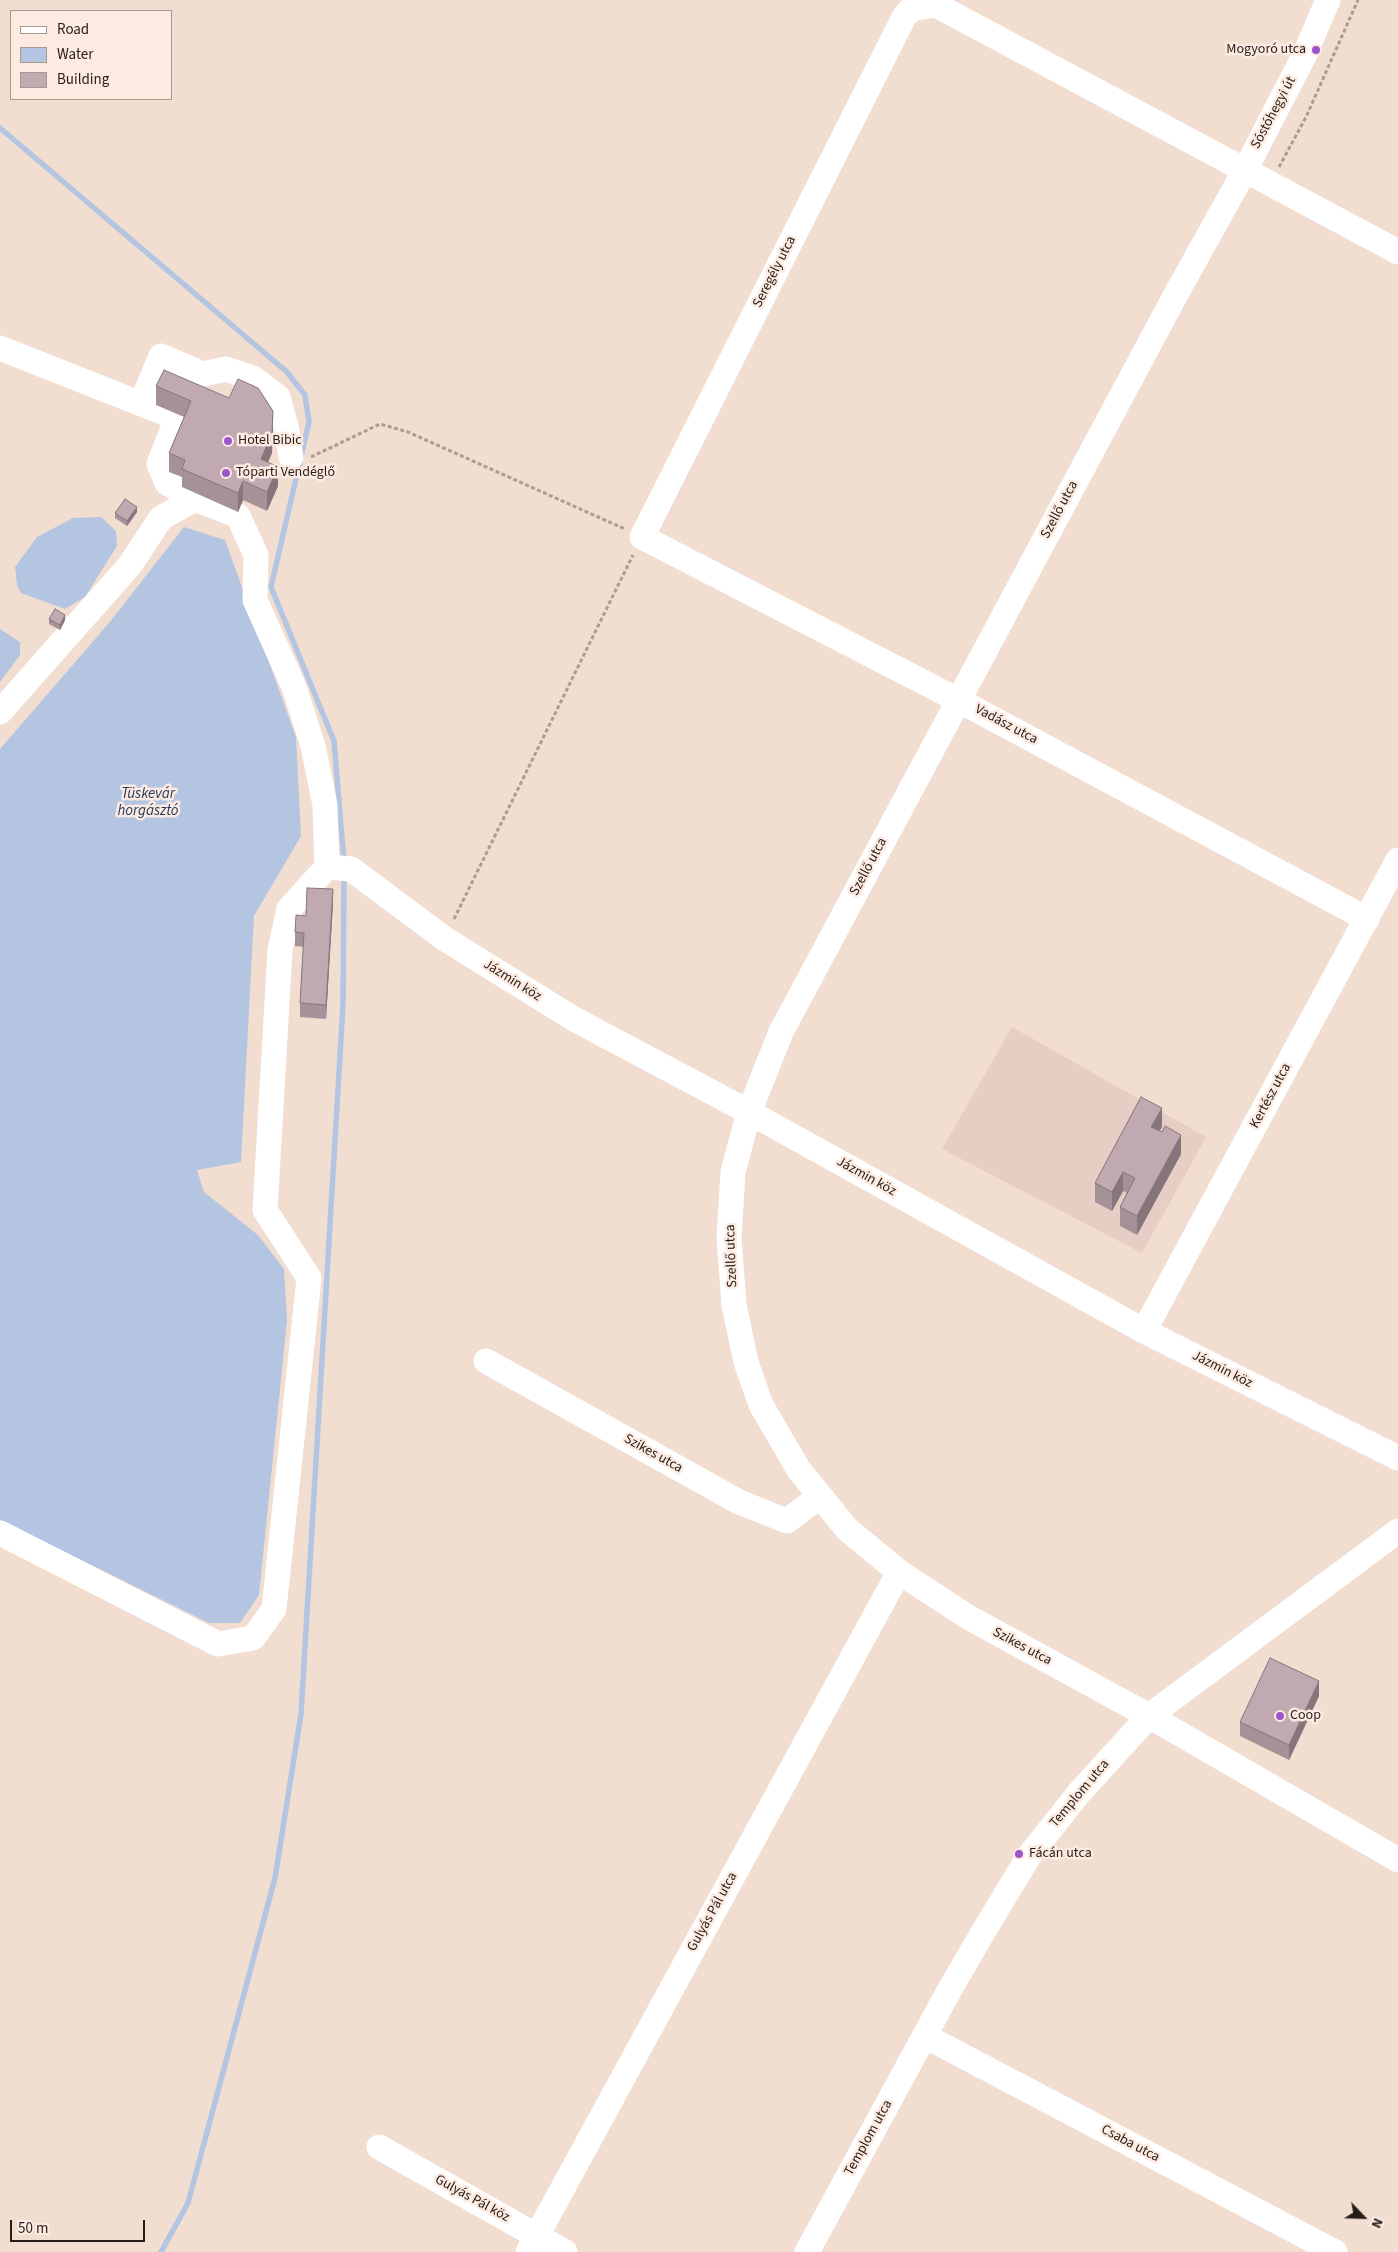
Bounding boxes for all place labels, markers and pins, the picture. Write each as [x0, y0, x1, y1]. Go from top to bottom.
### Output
place label: Mogyoró utca [1226, 42, 1306, 58]
marker: Mogyoró utca [1310, 44, 1322, 56]
place label: Hotel Bibic [238, 433, 302, 449]
marker: Hotel Bibic [222, 435, 234, 447]
place label: Tóparti Vendéglő [236, 465, 335, 481]
marker: Tóparti Vendéglő [220, 467, 232, 479]
place label: Coop [1290, 1708, 1321, 1724]
marker: Coop [1274, 1710, 1286, 1722]
place label: Fácán utca [1029, 1846, 1092, 1862]
marker: Fácán utca [1013, 1848, 1025, 1860]

